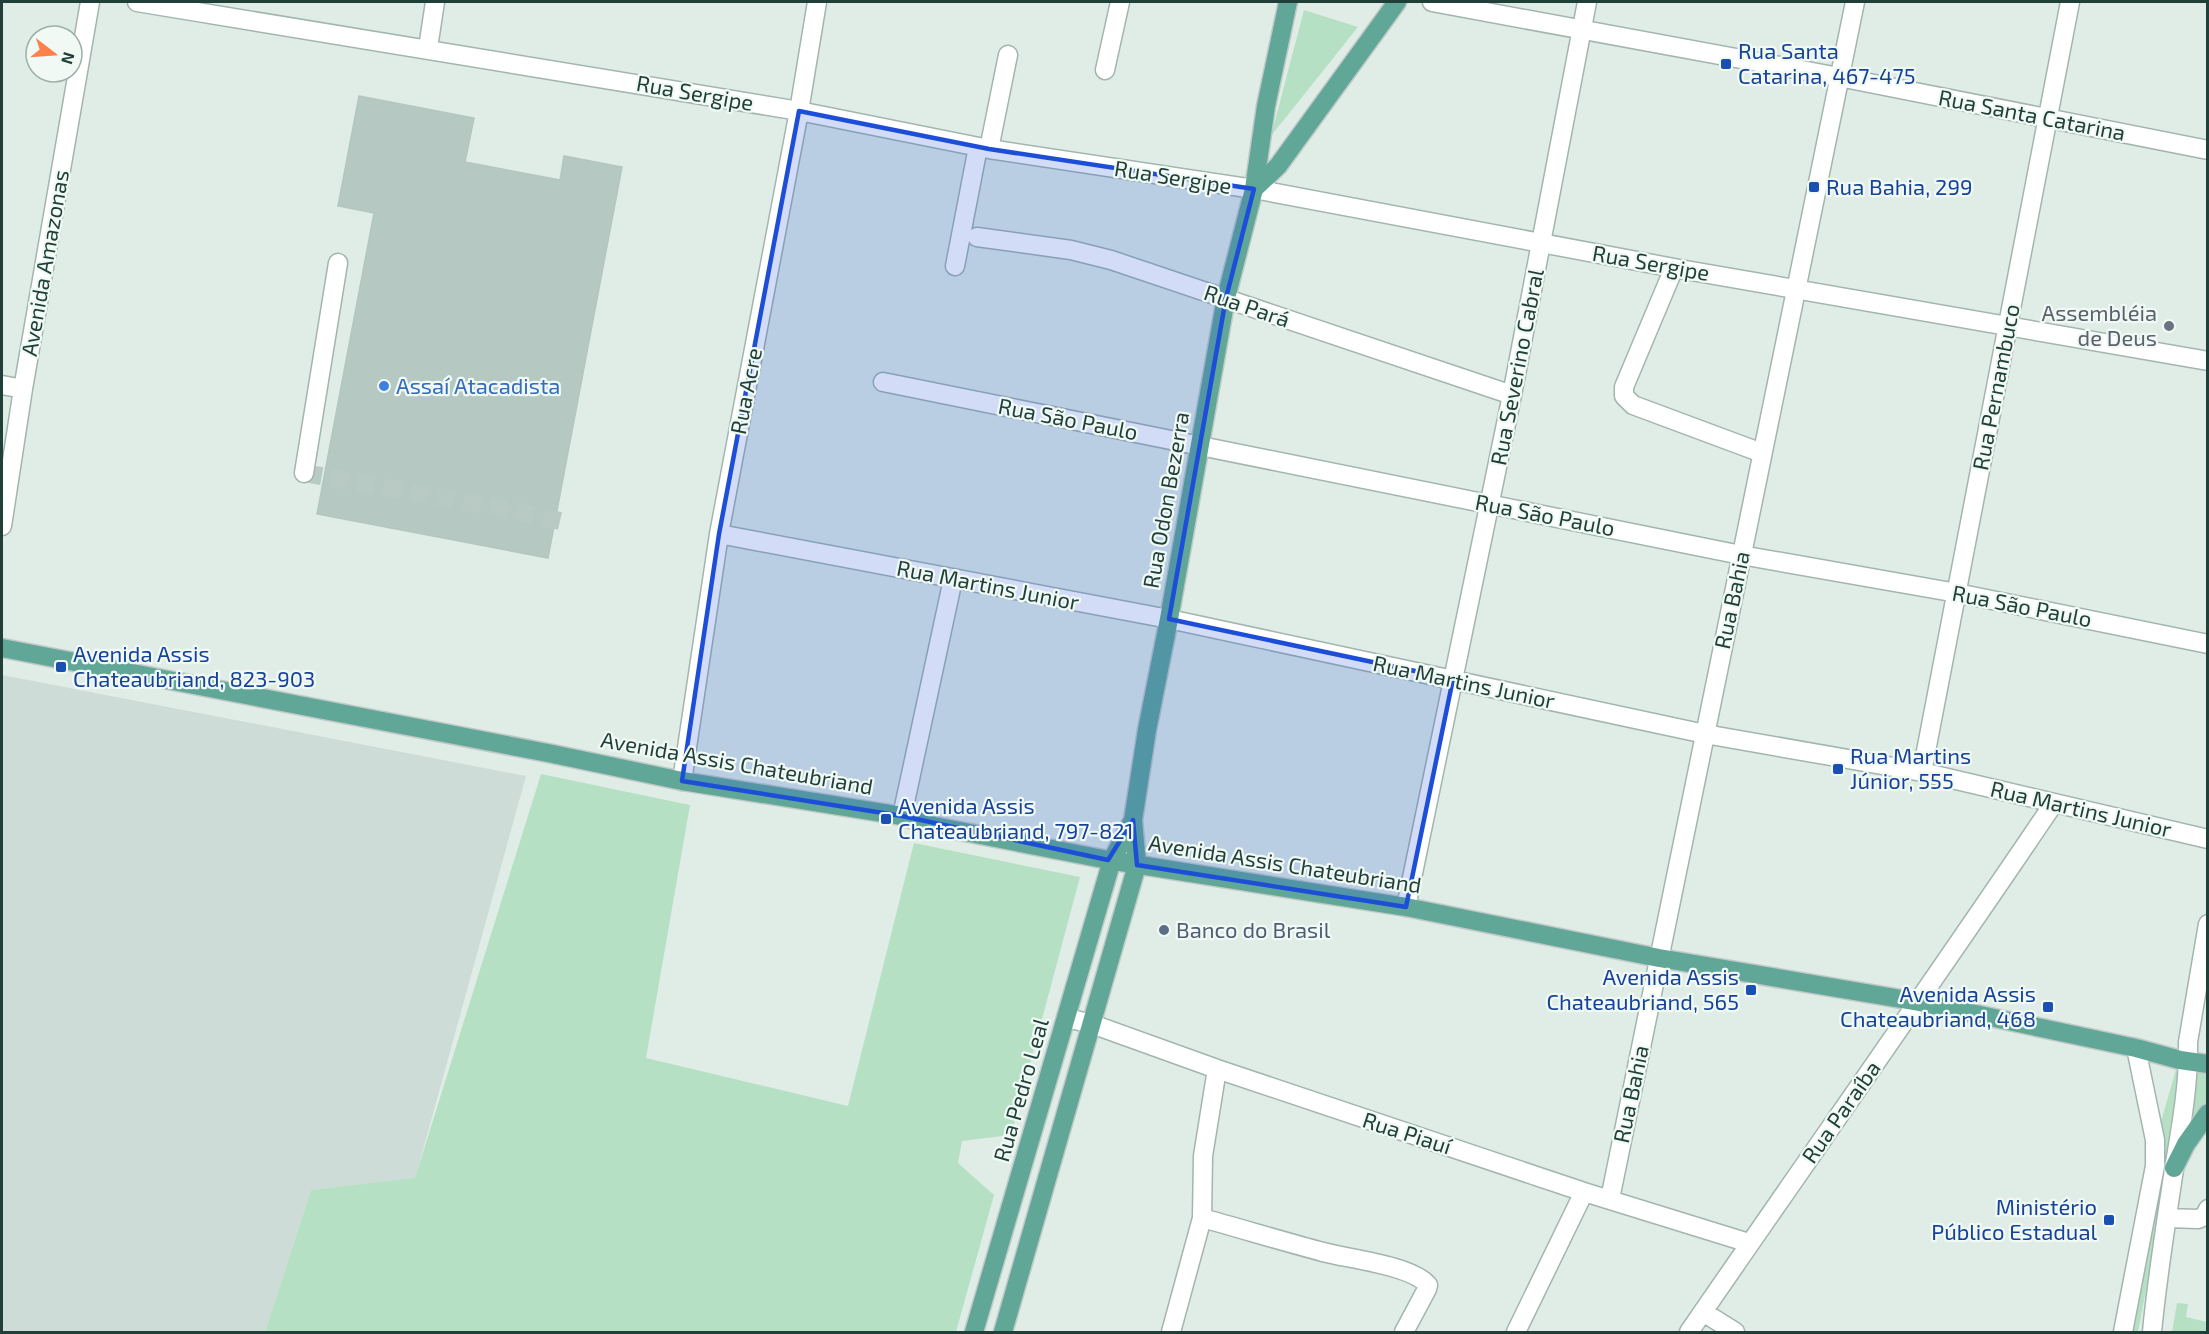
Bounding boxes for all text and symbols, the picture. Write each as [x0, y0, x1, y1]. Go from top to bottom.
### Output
north arrow [24, 24, 84, 84]
place label: Rua Santa Catarina, 467-475 [1738, 37, 1916, 88]
text: N [58, 50, 80, 67]
marker: Rua Santa Catarina, 467-475 [1719, 57, 1733, 71]
street label: Rua Sergipe [635, 69, 756, 115]
street label: Rua Santa Catarina [1937, 83, 2128, 145]
street label: Rua Sergipe [1113, 154, 1234, 198]
street label: Avenida Amazonas [15, 168, 73, 358]
place label: Rua Bahia, 299 [1826, 173, 1973, 199]
marker: Rua Bahia, 299 [1807, 180, 1821, 194]
street label: Rua Sergipe [1591, 239, 1712, 285]
street label: Rua Severino Cabral [1484, 266, 1548, 467]
street label: Rua Pará [1201, 278, 1294, 332]
place label: Assembléia de Deus [2041, 299, 2157, 350]
street label: Rua Pernambuco [1966, 301, 2024, 472]
marker: Assembléia de Deus [2162, 319, 2176, 333]
street label: Rua Acre [724, 345, 766, 436]
place label: Assaí Atacadista [396, 372, 560, 398]
marker: Assaí Atacadista [377, 379, 391, 393]
street label: Rua São Paulo [996, 392, 1140, 444]
street label: Rua Odon Bezerra [1137, 410, 1193, 590]
street label: Rua São Paulo [1473, 488, 1617, 540]
street label: Rua Bahia [1708, 549, 1754, 651]
street label: Rua Martins Junior [895, 554, 1082, 614]
street label: Rua São Paulo [1950, 579, 2094, 631]
place label: Avenida Assis Chateaubriand, 823-903 [73, 640, 315, 691]
street label: Rua Martins Junior [1371, 649, 1558, 713]
marker: Avenida Assis Chateaubriand, 823-903 [54, 660, 68, 674]
street label: Avenida Assis Chateubriand [599, 725, 875, 799]
place label: Rua Martins Júnior, 555 [1850, 742, 1971, 793]
marker: Rua Martins Júnior, 555 [1831, 762, 1845, 776]
street label: Rua Martins Junior [1988, 775, 2175, 842]
place label: Avenida Assis Chateaubriand, 797-821 [898, 792, 1133, 843]
marker: Avenida Assis Chateaubriand, 797-821 [879, 812, 893, 826]
street label: Avenida Assis Chateubriand [1147, 829, 1423, 897]
place label: Banco do Brasil [1176, 916, 1331, 942]
marker: Banco do Brasil [1157, 923, 1171, 937]
place label: Avenida Assis Chateaubriand, 565 [1546, 963, 1739, 1014]
place label: Avenida Assis Chateaubriand, 468 [1840, 980, 2036, 1031]
marker: Avenida Assis Chateaubriand, 565 [1744, 983, 1758, 997]
marker: Avenida Assis Chateaubriand, 468 [2041, 1000, 2055, 1014]
street label: Rua Pedro Leal [987, 1015, 1053, 1164]
street label: Rua Bahia [1607, 1043, 1653, 1145]
street label: Rua Paraíba [1795, 1055, 1885, 1168]
street label: Rua Piauí [1360, 1106, 1456, 1159]
place label: Ministério Público Estadual [1931, 1193, 2097, 1244]
marker: Ministério Público Estadual [2102, 1213, 2116, 1227]

